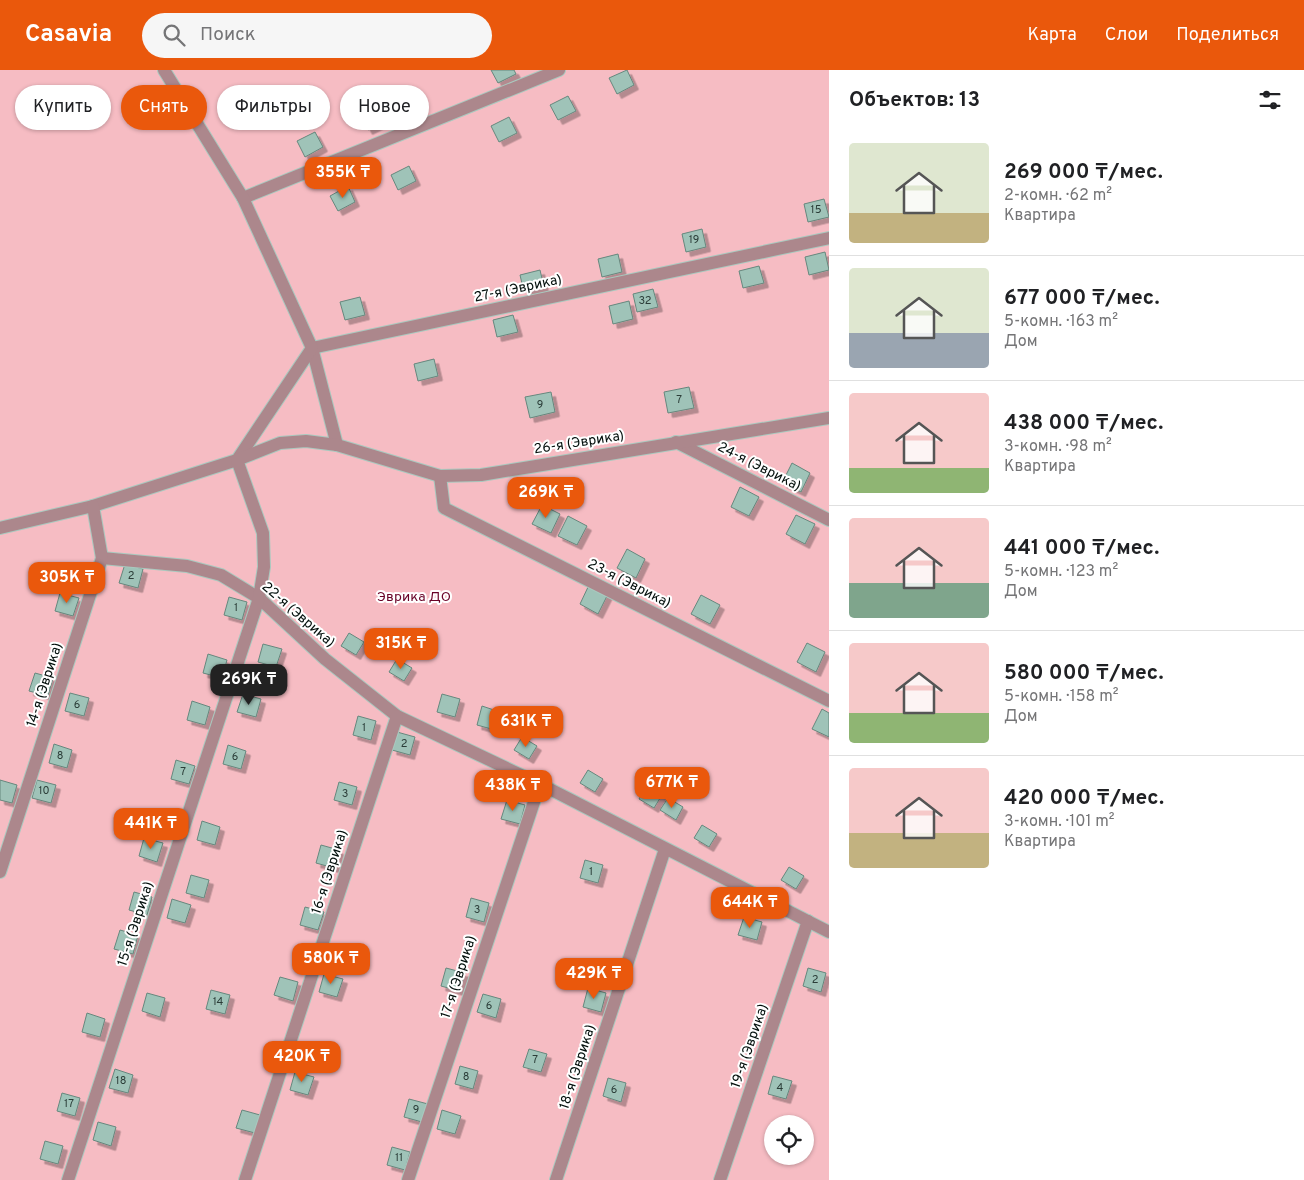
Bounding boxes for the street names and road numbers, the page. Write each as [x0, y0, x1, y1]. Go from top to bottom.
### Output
street label: 27-я (Эврика) [473, 271, 563, 307]
street label: 26-я (Эврика) [533, 427, 625, 459]
street label: 24-я (Эврика) [714, 439, 804, 495]
street label: 23-я (Эврика) [585, 556, 673, 612]
street label: 22-я (Эврика) [258, 579, 338, 651]
street label: 14-я (Эврика) [23, 641, 67, 729]
street label: 16-я (Эврика) [308, 828, 352, 916]
street label: 15-я (Эврика) [114, 879, 158, 969]
street label: 17-я (Эврика) [438, 933, 480, 1021]
street label: 19-я (Эврика) [728, 1002, 772, 1090]
street label: 18-я (Эврика) [556, 1023, 600, 1111]

